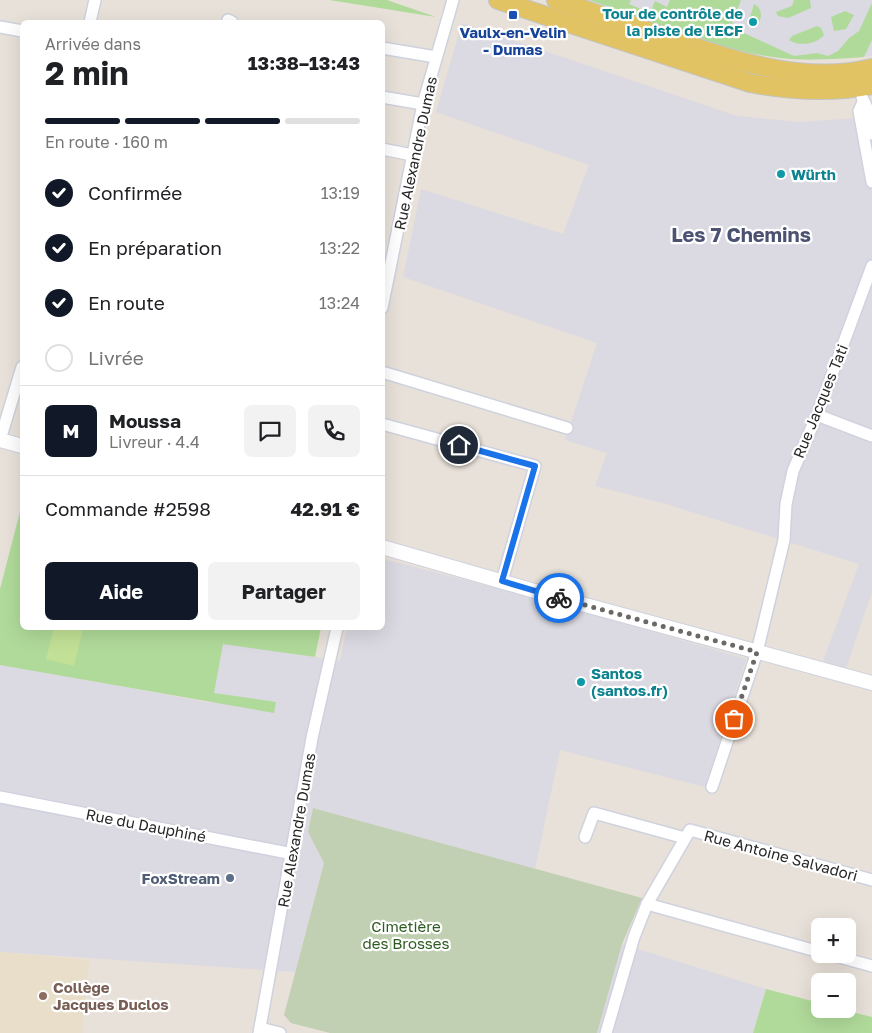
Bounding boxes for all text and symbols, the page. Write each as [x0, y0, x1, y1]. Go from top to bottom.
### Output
place label: Tour de contrôle de la piste de l'ECF [602, 4, 743, 39]
marker: Vaulx-en-Velin - Dumas [507, 9, 519, 21]
marker: Tour de contrôle de la piste de l'ECF [747, 16, 759, 28]
place label: Vaulx-en-Velin - Dumas [460, 23, 566, 58]
text: Arrivée dans [45, 34, 141, 54]
text: 13:38–13:43 [248, 51, 360, 74]
text: 2 min [45, 54, 129, 92]
street label: Rue Alexandre Dumas [390, 74, 440, 232]
text: En route · 160 m [45, 132, 168, 152]
place label: Würth [791, 165, 836, 183]
marker: Würth [775, 168, 787, 180]
icon: check [45, 179, 73, 207]
text: Confirmée [88, 181, 182, 204]
text: 13:19 [321, 183, 360, 203]
district label: Les 7 Chemins [671, 222, 811, 246]
icon: check [45, 234, 73, 262]
text: En préparation [88, 236, 222, 259]
text: 13:22 [320, 238, 360, 258]
icon: check [45, 289, 73, 317]
text: En route [88, 291, 165, 314]
text: 13:24 [319, 293, 360, 313]
street label: Rue Jacques Tati [789, 341, 851, 461]
text: Livrée [88, 346, 144, 369]
button: chat [244, 405, 296, 457]
button: phone [308, 405, 360, 457]
text: Moussa [109, 409, 181, 432]
text: M [63, 419, 79, 442]
pin [438, 424, 480, 466]
icon: home [445, 431, 473, 459]
text: Livreur · 4.4 [109, 432, 200, 452]
text: Commande #2598 [45, 497, 211, 520]
text: 42.91 € [290, 497, 360, 520]
button: Aide [45, 562, 198, 620]
button: Partager [208, 562, 360, 620]
courier [534, 573, 584, 623]
icon: bike [545, 584, 573, 612]
place label: Santos (santos.fr) [591, 664, 668, 699]
marker: Santos (santos.fr) [575, 676, 587, 688]
pin [713, 698, 755, 740]
icon: bag [720, 705, 748, 733]
street label: Rue Alexandre Dumas [274, 751, 318, 909]
street label: Rue du Dauphiné [84, 805, 208, 846]
street label: Rue Antoine Salvadori [702, 826, 860, 884]
place label: FoxStream [142, 869, 220, 887]
marker: FoxStream [224, 872, 236, 884]
park label: Cimetière des Brosses [363, 917, 450, 952]
map controls [811, 918, 856, 1018]
button: + [811, 918, 856, 963]
button: − [811, 973, 856, 1018]
place label: Collège Jacques Duclos [53, 978, 169, 1013]
marker: Collège Jacques Duclos [37, 990, 49, 1002]

